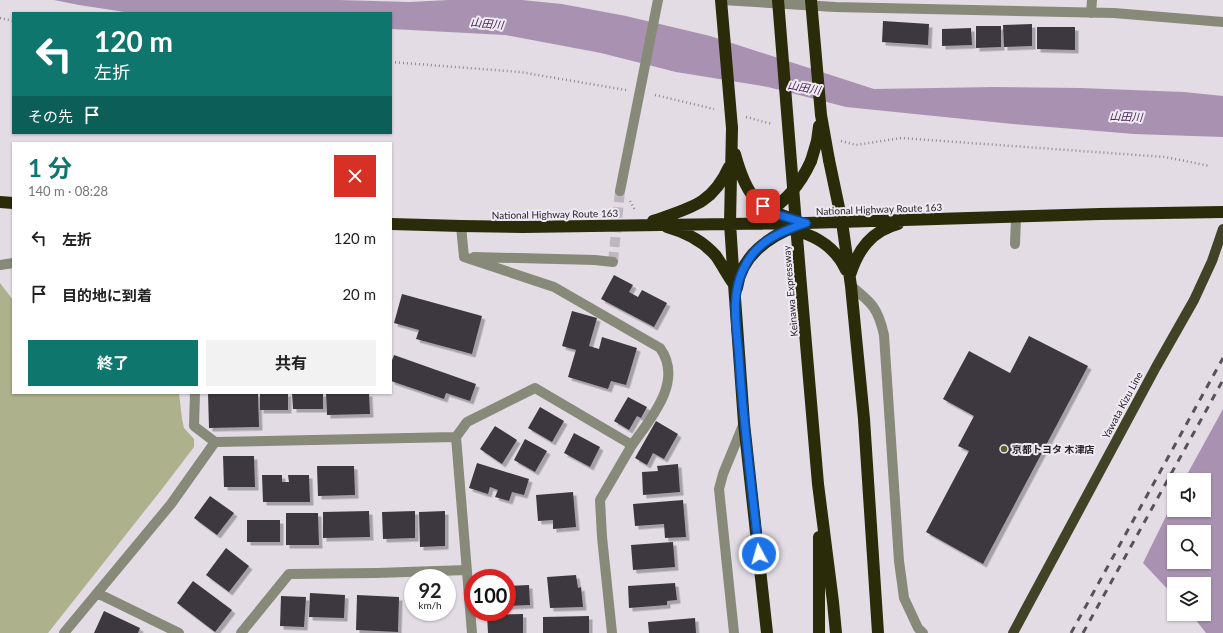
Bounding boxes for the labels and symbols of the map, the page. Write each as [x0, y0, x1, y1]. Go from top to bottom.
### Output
water label: 山田川 [470, 15, 505, 31]
water label: 山田川 [787, 78, 822, 96]
water label: 山田川 [1109, 109, 1144, 123]
pin [746, 189, 780, 223]
street label: National Highway Route 163 [816, 201, 943, 217]
street label: National Highway Route 163 [492, 207, 619, 221]
street label: Keinawa Expressway [780, 244, 800, 337]
street label: Yawata Kizu Line [1099, 370, 1145, 440]
place label: 京都トヨタ 木津店 [1012, 443, 1094, 455]
marker: 京都トヨタ 木津店 [999, 444, 1009, 454]
position arrow [738, 533, 780, 575]
speed limit sign: 100 [464, 569, 516, 621]

